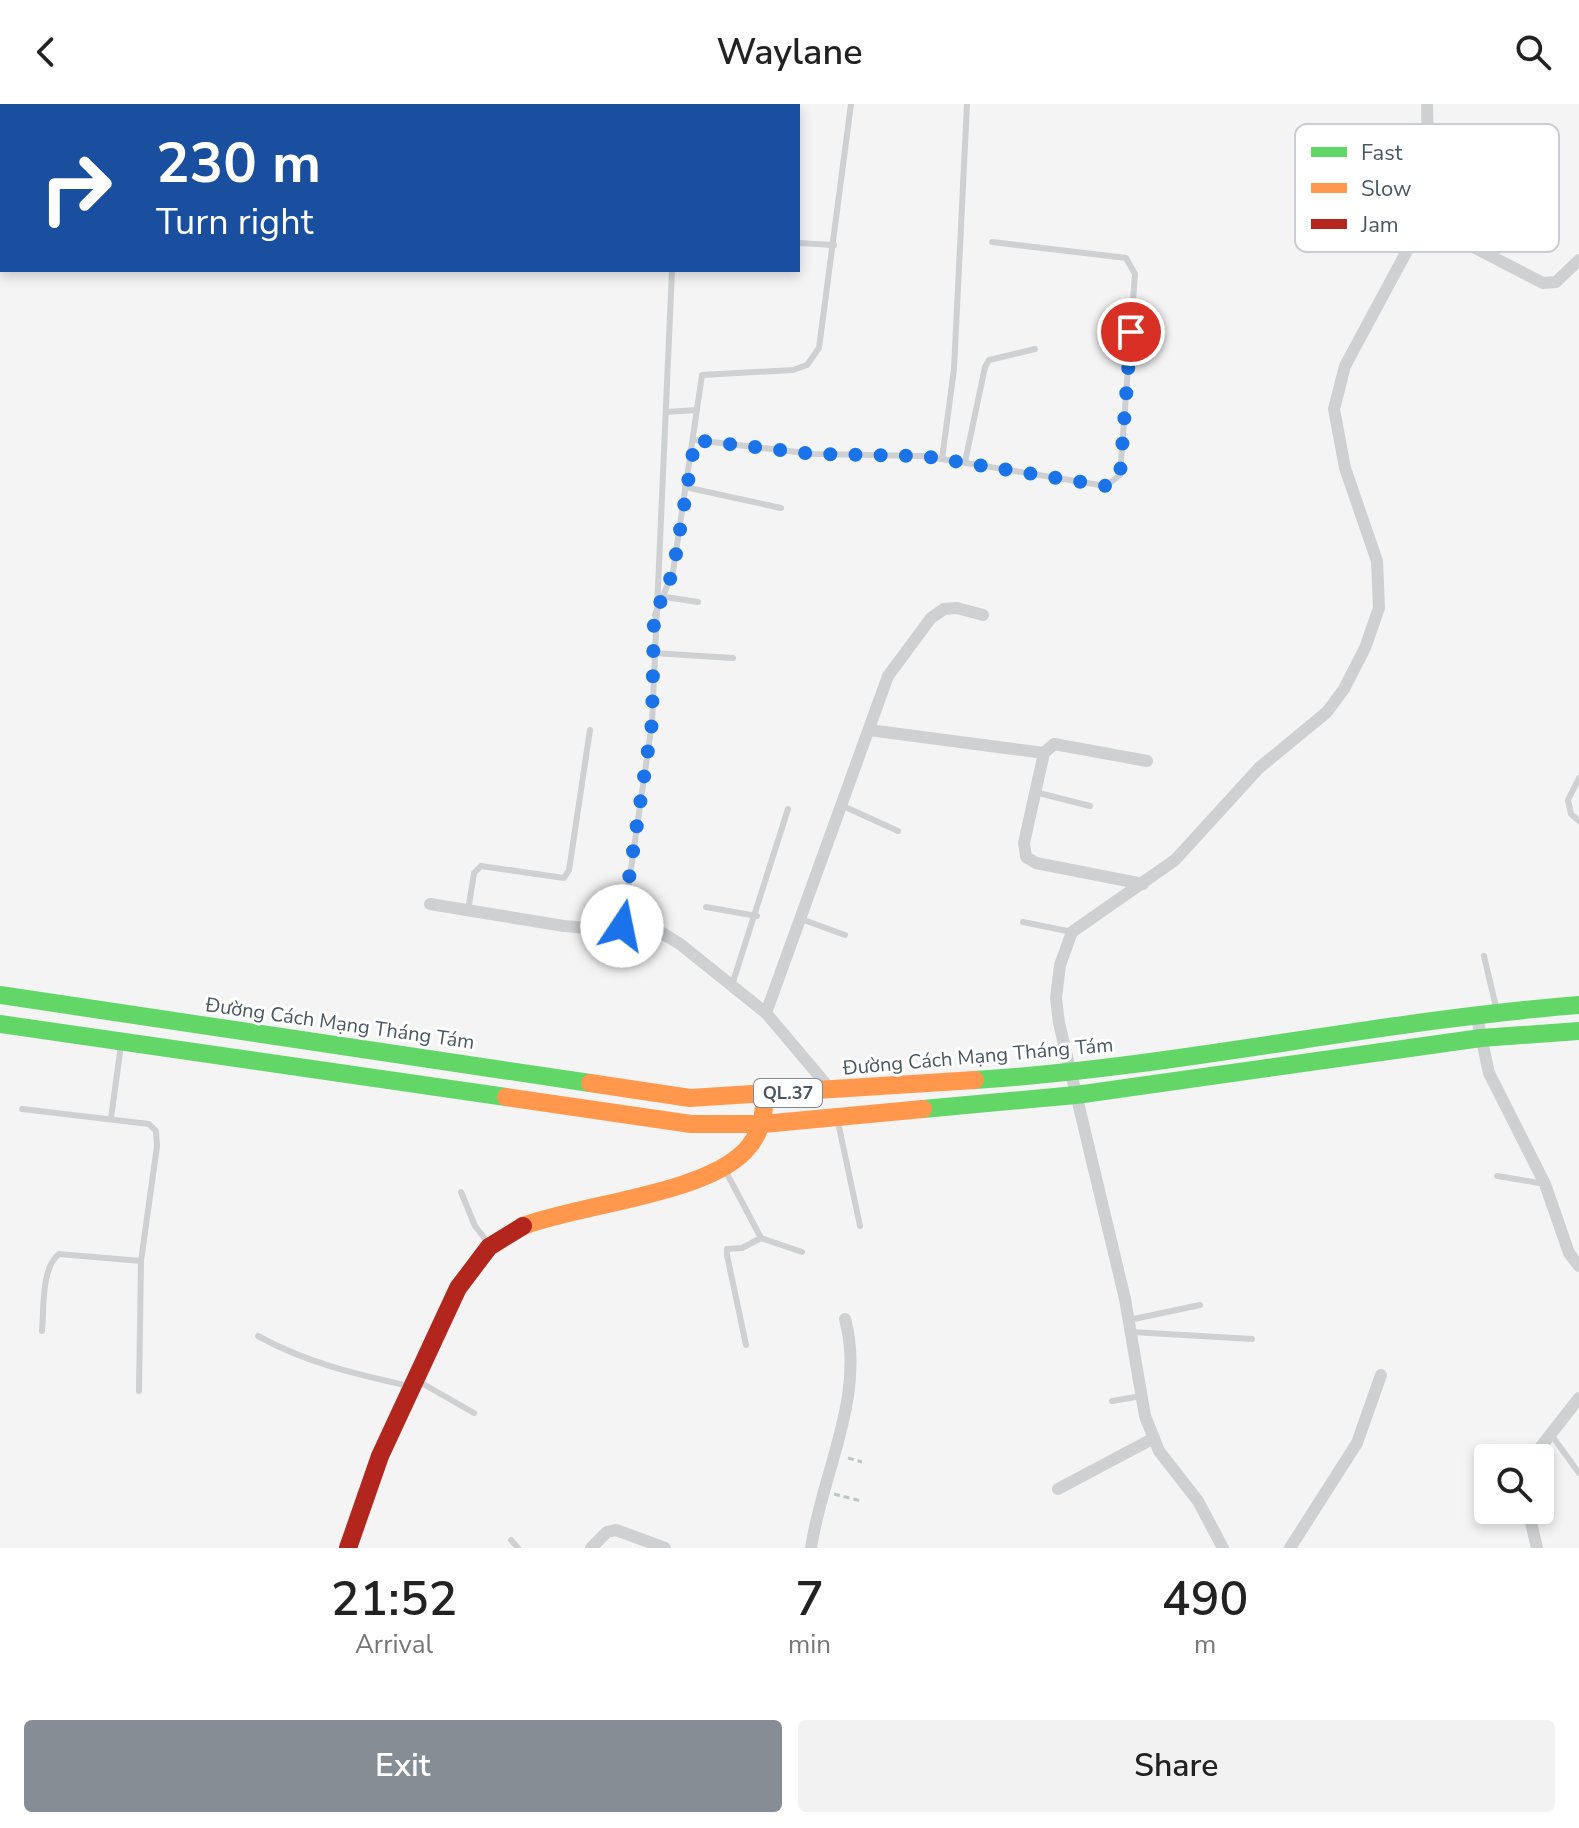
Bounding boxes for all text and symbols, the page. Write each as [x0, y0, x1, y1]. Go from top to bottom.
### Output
text: Waylane [716, 28, 863, 77]
icon: back [24, 30, 68, 74]
icon: search [1511, 30, 1555, 74]
legend [1295, 124, 1559, 252]
text: 230 m [156, 125, 321, 202]
icon: right [24, 136, 128, 240]
text: Fast [1361, 138, 1403, 168]
text: Slow [1361, 174, 1412, 204]
text: Turn right [156, 198, 313, 247]
text: Jam [1360, 210, 1399, 240]
pin [1097, 298, 1165, 366]
icon: arrive [1109, 310, 1153, 354]
position arrow [580, 884, 664, 968]
street label: Đường Cách Mạng Tháng Tám [203, 991, 476, 1056]
street label: Đường Cách Mạng Tháng Tám [841, 1031, 1114, 1082]
road number: QL.37 [754, 1079, 822, 1107]
map controls [1474, 1444, 1554, 1524]
button: search [1474, 1444, 1554, 1524]
text: 21:52 [331, 1566, 457, 1632]
text: 7 [795, 1566, 824, 1632]
text: 490 [1162, 1566, 1248, 1632]
text: Arrival [355, 1627, 433, 1662]
text: min [788, 1627, 831, 1662]
text: m [1194, 1627, 1216, 1662]
button: Exit [24, 1720, 782, 1812]
button: Share [798, 1720, 1555, 1812]

